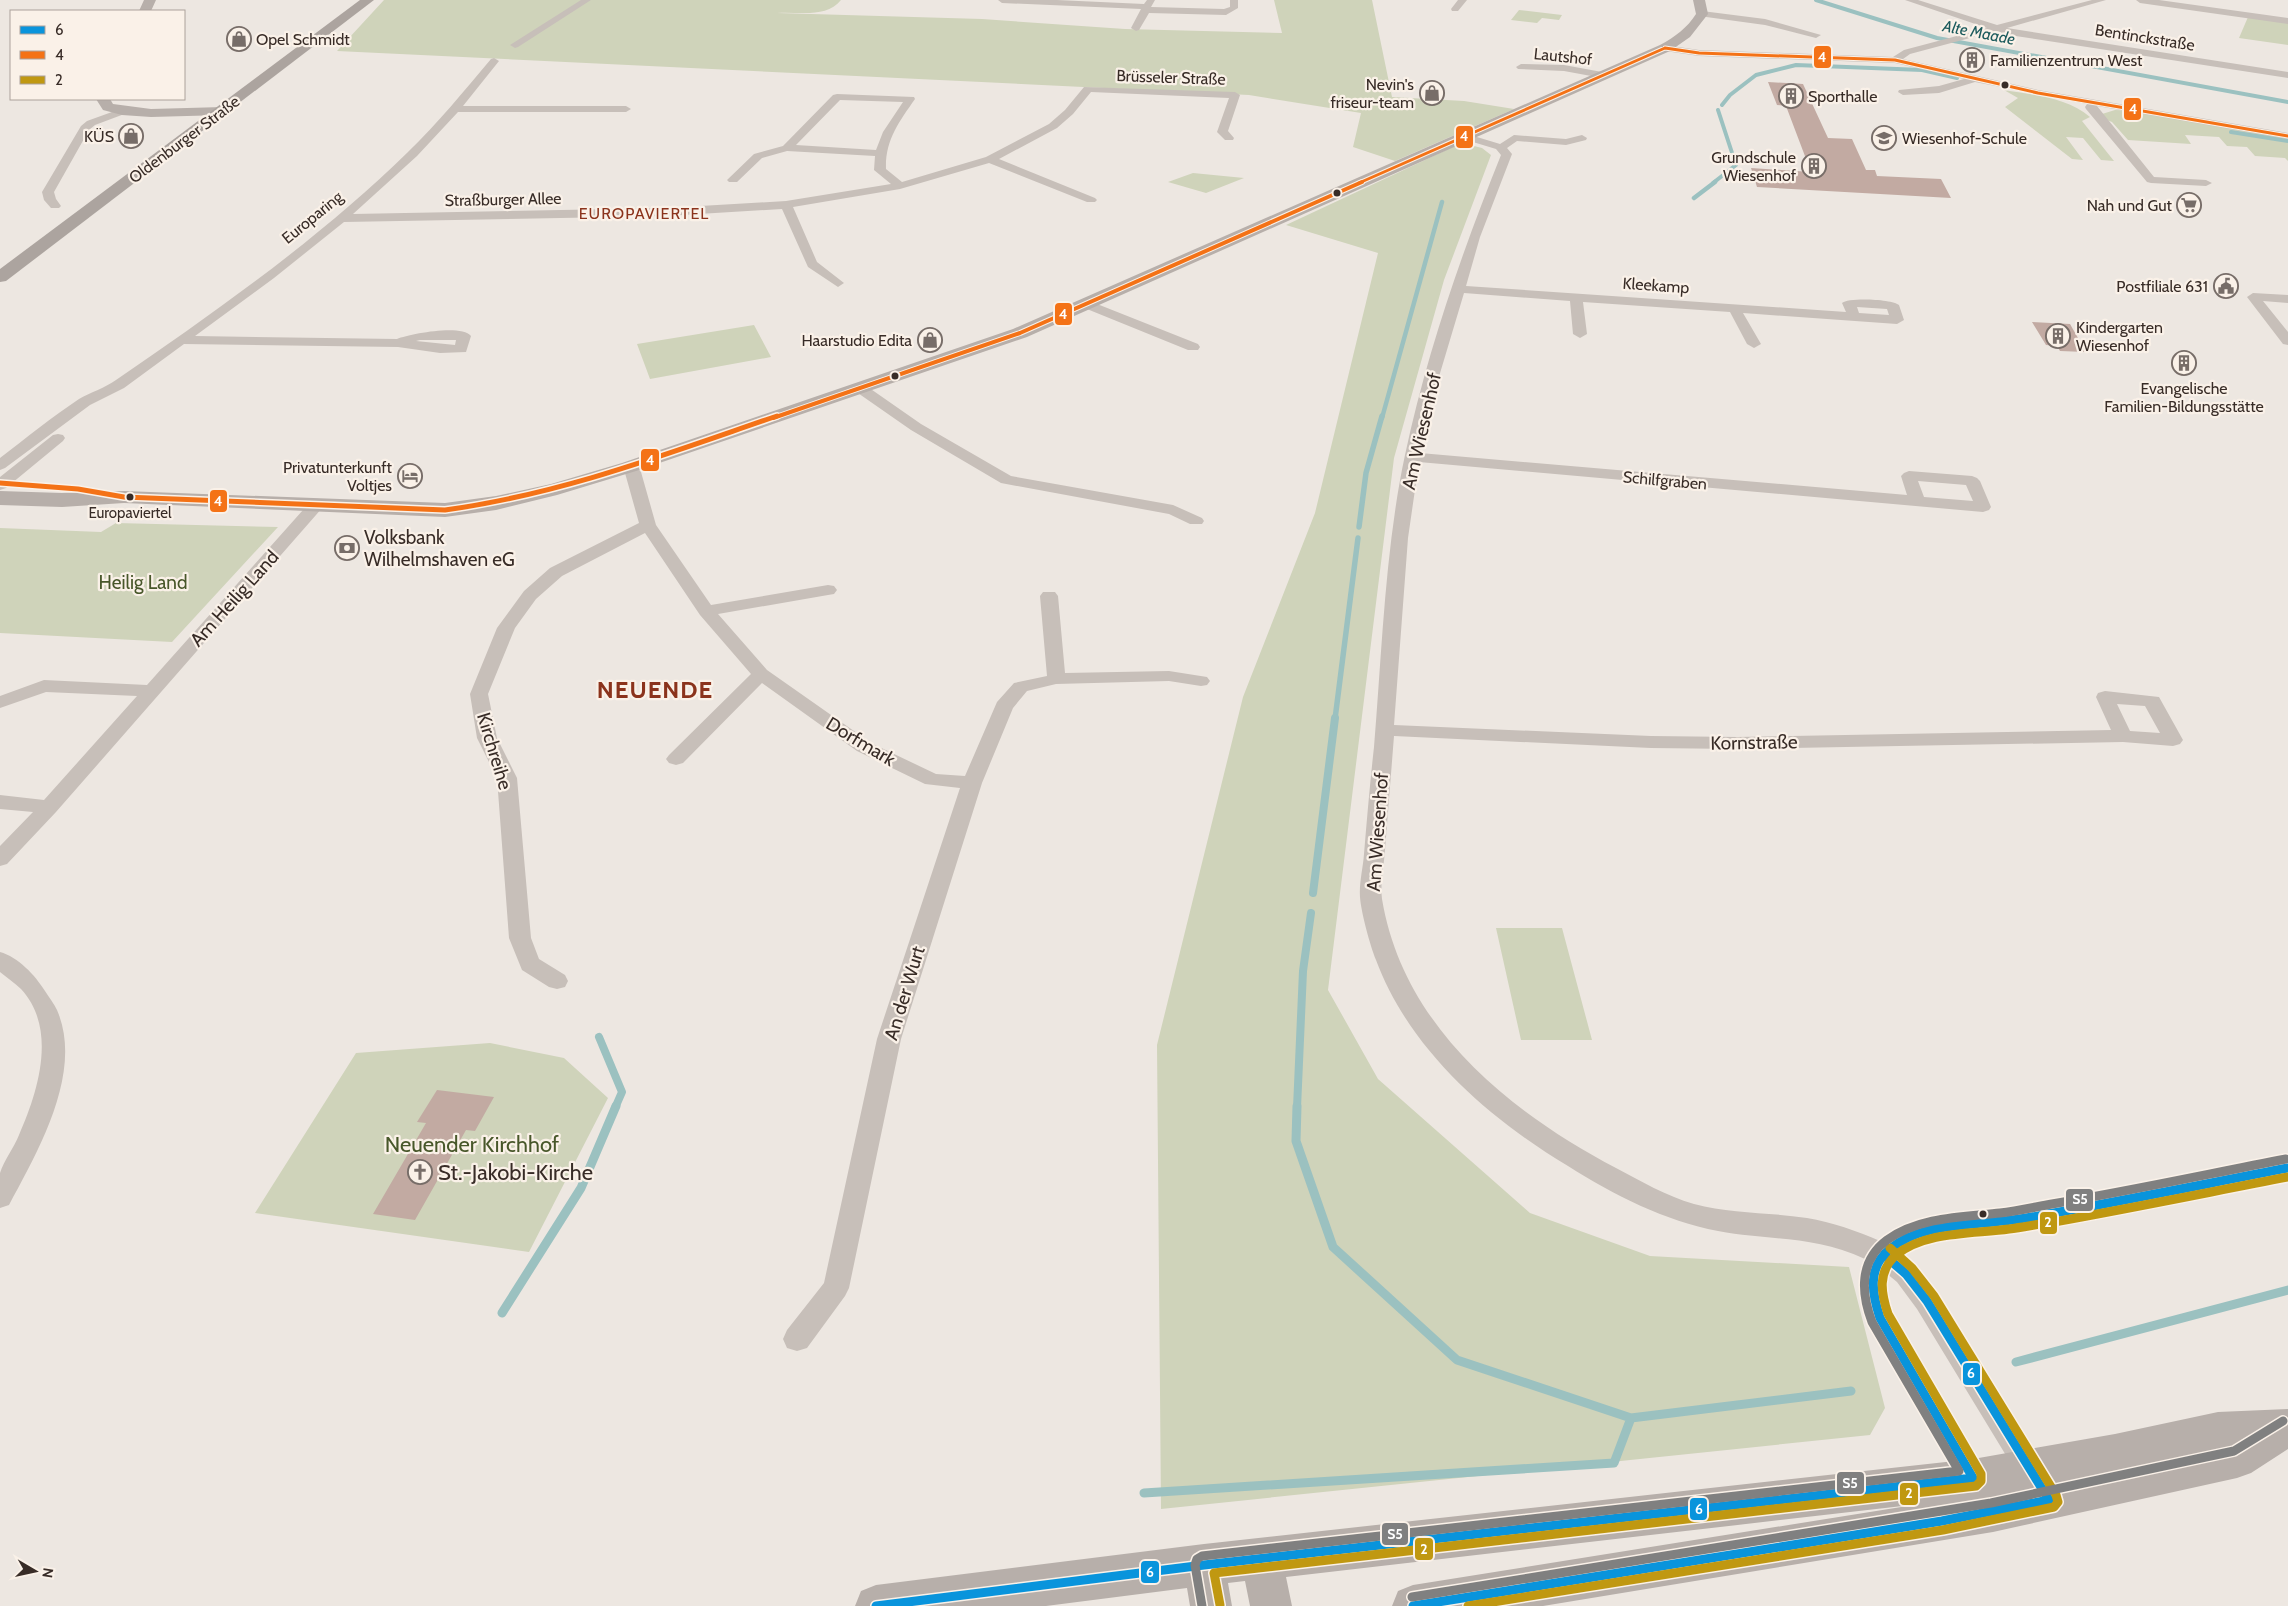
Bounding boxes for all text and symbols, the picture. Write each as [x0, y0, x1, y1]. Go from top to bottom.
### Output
legend [10, 10, 185, 100]
water label: Alte Maade [1940, 16, 2016, 49]
street label: Bentinckstraße [2094, 20, 2196, 55]
text: 6 [55, 21, 64, 39]
shop icon: Opel Schmidt [226, 26, 252, 52]
place label: Opel Schmidt [256, 30, 350, 49]
street label: Lautshof [1533, 44, 1594, 69]
line badge: 4 [1813, 45, 1832, 69]
text: 4 [55, 46, 64, 64]
building icon: Familienzentrum West [1959, 47, 1985, 73]
text: 4 [1818, 48, 1826, 66]
place label: Familienzentrum West [1990, 51, 2143, 70]
street label: Brüsseler Straße [1116, 66, 1226, 89]
text: 2 [55, 71, 63, 89]
place label: Nevin's friseur-team [1330, 75, 1414, 112]
shop icon: Nevin's friseur-team [1419, 80, 1445, 106]
unlabelled marker [2000, 80, 2010, 90]
building icon: Sporthalle [1778, 83, 1804, 109]
place label: Sporthalle [1808, 87, 1877, 106]
street label: Oldenburger Straße [125, 92, 243, 187]
line badge: 4 [2123, 97, 2142, 121]
text: 4 [2129, 100, 2137, 118]
shop icon: KÜS [118, 123, 144, 149]
line badge: 4 [1455, 125, 1474, 149]
school or university icon: Wiesenhof-Schule [1871, 125, 1897, 151]
place label: KÜS [84, 127, 114, 146]
text: 4 [1460, 127, 1468, 145]
place label: Wiesenhof-Schule [1902, 129, 2027, 148]
place label: Grundschule Wiesenhof [1711, 148, 1797, 185]
building icon: Grundschule Wiesenhof [1801, 153, 1827, 179]
street label: Europaring [278, 187, 347, 248]
unlabelled marker [1332, 188, 1342, 198]
street label: Straßburger Allee [444, 189, 562, 210]
supermarket icon: Nah und Gut [2176, 192, 2202, 218]
place label: Nah und Gut [2087, 196, 2173, 215]
district label: EUROPAVIERTEL [579, 204, 709, 223]
public building icon: Postfiliale 631 [2213, 273, 2239, 299]
street label: Kleekamp [1622, 274, 1690, 297]
place label: Postfiliale 631 [2116, 277, 2208, 296]
line badge: 4 [1054, 302, 1073, 326]
text: 4 [1059, 305, 1067, 323]
place label: Kindergarten Wiesenhof [2076, 318, 2163, 355]
building icon: Kindergarten Wiesenhof [2045, 323, 2071, 349]
shop icon: Haarstudio Edita [917, 327, 943, 353]
place label: Haarstudio Edita [801, 331, 912, 350]
building icon: Evangelische Familien-Bildungsstätte [2171, 350, 2197, 376]
street label: Am Wiesenhof [1397, 370, 1446, 492]
unlabelled marker [890, 371, 900, 381]
place label: Evangelische Familien-Bildungsstätte [2104, 379, 2264, 416]
line badge: 4 [640, 448, 660, 472]
text: 4 [646, 451, 654, 469]
place label: Privatunterkunft Voltjes [283, 458, 393, 495]
hotel icon: Privatunterkunft Voltjes [397, 463, 423, 489]
street label: Schilfgraben [1622, 467, 1708, 494]
line badge: 4 [209, 489, 228, 513]
marker: Europaviertel [125, 492, 135, 502]
text: 4 [214, 492, 222, 510]
place label: Europaviertel [88, 504, 172, 522]
place label: Volksbank Wilhelmshaven eG [364, 526, 515, 571]
bank icon: Volksbank Wilhelmshaven eG [334, 535, 360, 561]
street label: Am Heilig Land [185, 545, 284, 651]
park label: Heilig Land [99, 571, 187, 594]
district label: NEUENDE [597, 675, 713, 704]
street label: Kirchreihe [472, 710, 517, 793]
street label: Dorfmark [822, 712, 900, 771]
street label: Kornstraße [1710, 730, 1798, 755]
street label: Am Wiesenhof [1362, 771, 1393, 892]
street label: An der Wurt [879, 943, 930, 1043]
park label: Neuender Kirchhof [385, 1131, 559, 1158]
church icon: St.-Jakobi-Kirche [407, 1159, 433, 1185]
place label: St.-Jakobi-Kirche [438, 1159, 593, 1186]
line badge: S5 [2065, 1188, 2094, 1212]
text: S5 [2072, 1190, 2088, 1208]
unlabelled marker [1978, 1209, 1988, 1219]
line badge: 2 [2039, 1211, 2058, 1235]
text: 2 [2044, 1213, 2052, 1231]
line badge: 6 [1962, 1362, 1981, 1386]
text: 6 [1967, 1364, 1975, 1382]
line badge: S5 [1836, 1471, 1865, 1495]
text: S5 [1842, 1474, 1858, 1492]
line badge: 2 [1899, 1482, 1919, 1506]
text: 2 [1905, 1484, 1913, 1502]
line badge: 6 [1689, 1497, 1708, 1521]
text: 6 [1695, 1500, 1703, 1518]
line badge: S5 [1381, 1522, 1409, 1546]
text: S5 [1387, 1525, 1403, 1543]
line badge: 2 [1414, 1537, 1434, 1561]
text: 2 [1420, 1540, 1428, 1558]
north arrow [10, 1546, 60, 1596]
line badge: 6 [1140, 1560, 1160, 1584]
text: 6 [1146, 1563, 1154, 1581]
text: N [38, 1567, 58, 1579]

